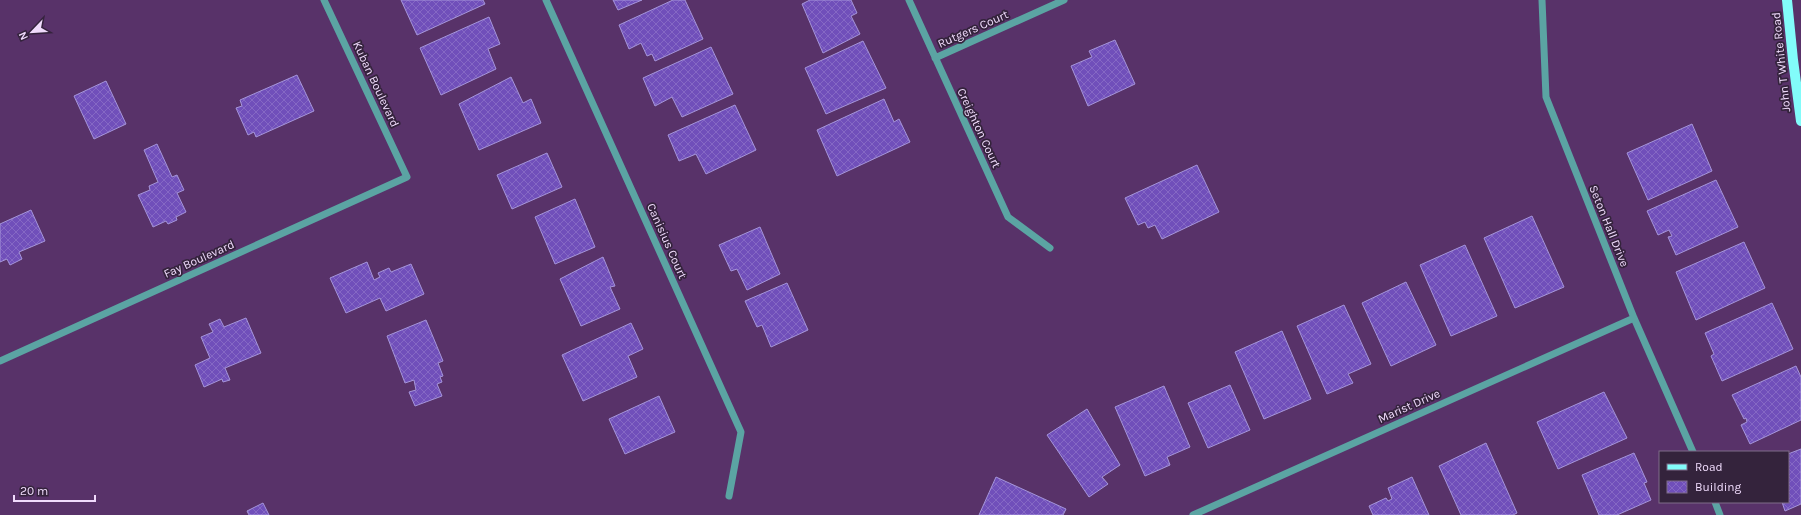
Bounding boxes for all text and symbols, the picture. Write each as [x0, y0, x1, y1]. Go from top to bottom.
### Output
street label: Rutgers Court [936, 7, 1011, 51]
street label: John T White Road [1769, 11, 1793, 113]
north arrow [12, 12, 52, 52]
text: N [16, 30, 31, 42]
street label: Kuban Boulevard [350, 39, 402, 129]
street label: Creighton Court [954, 86, 1004, 171]
street label: Seton Hall Drive [1586, 183, 1632, 269]
street label: Canisius Court [644, 201, 690, 281]
street label: Fay Boulevard [161, 237, 237, 281]
street label: Marist Drive [1376, 386, 1442, 426]
legend [1659, 451, 1789, 503]
text: Road [1695, 460, 1723, 474]
scale bar [14, 477, 95, 503]
text: Building [1695, 480, 1742, 494]
text: 20 m [20, 484, 48, 498]

